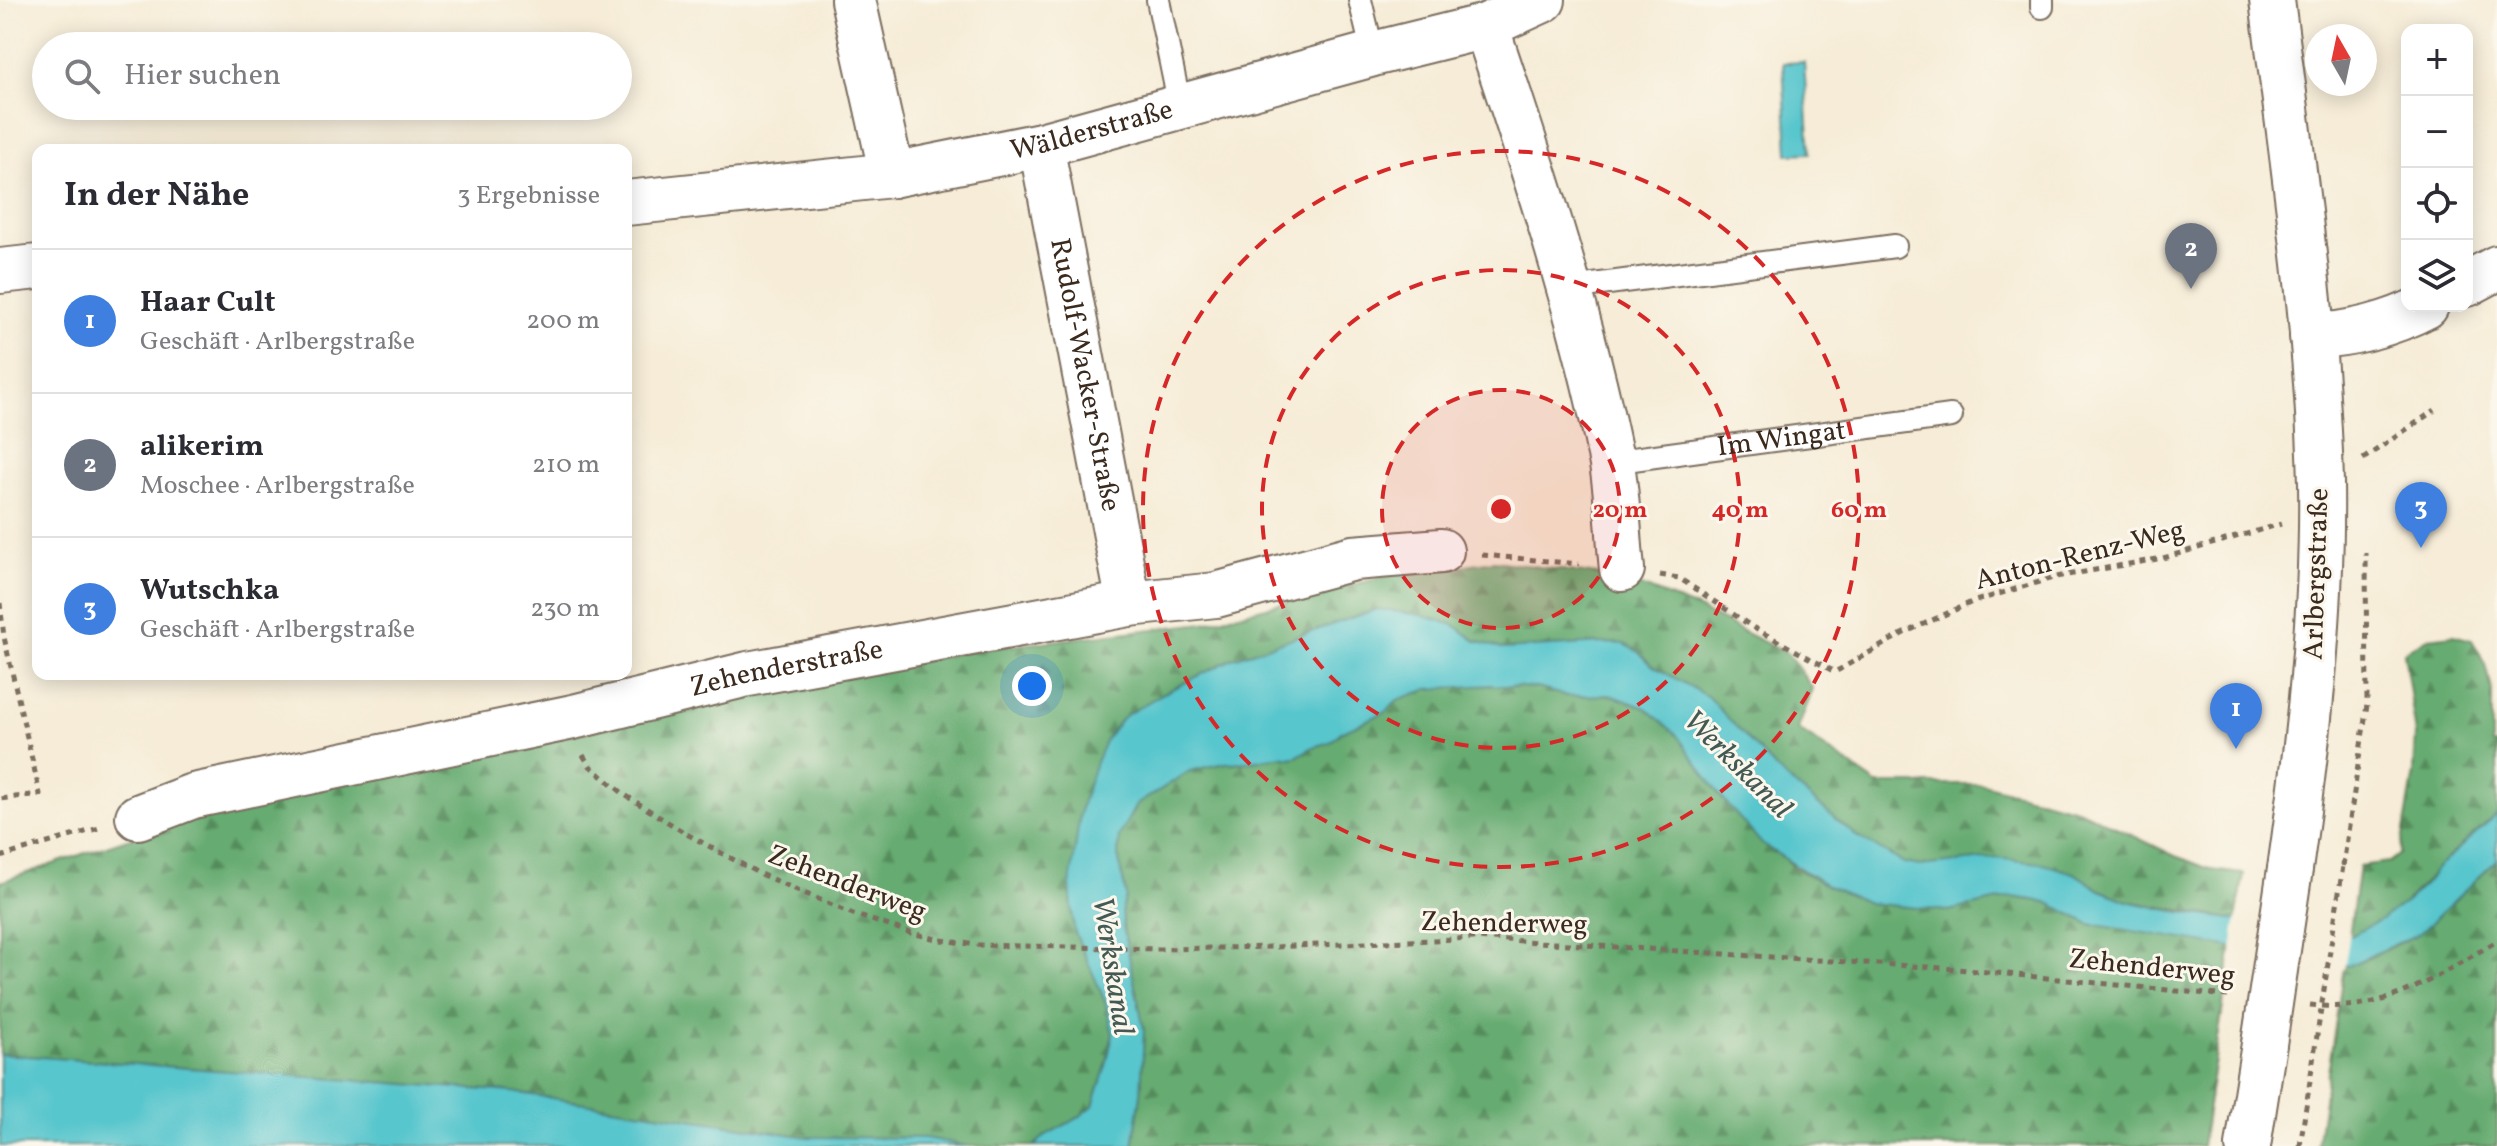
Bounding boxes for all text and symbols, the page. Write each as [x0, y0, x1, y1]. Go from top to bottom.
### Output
north arrow [2305, 24, 2377, 96]
map controls [2401, 24, 2473, 312]
button: + [2401, 24, 2473, 96]
search box [32, 32, 632, 120]
icon: search [60, 54, 104, 98]
text: Hier suchen [124, 55, 281, 97]
street label: Wälderstraße [1007, 90, 1177, 170]
button: − [2401, 96, 2473, 168]
button: locate [2401, 168, 2473, 240]
text: In der Nähe [64, 173, 249, 220]
text: 3 Ergebnisse [457, 178, 600, 214]
pin: 2 [2165, 223, 2217, 289]
street label: Rudolf-Wacker-Straße [1040, 235, 1130, 515]
button: layers [2401, 240, 2473, 312]
text: Haar Cult [140, 282, 275, 324]
text: 1 [85, 303, 95, 339]
text: 200 m [526, 303, 600, 339]
text: Geschäft · Arlbergstraße [140, 324, 415, 360]
street label: Im Wingat [1715, 411, 1848, 467]
text: alikerim [140, 426, 264, 468]
text: 2 [83, 447, 97, 483]
text: 210 m [532, 447, 600, 483]
text: Moschee · Arlbergstraße [140, 468, 415, 504]
pin: 3 [2395, 482, 2447, 548]
street label: Arlbergstraße [2295, 487, 2339, 661]
text: 20 m [1592, 494, 1648, 528]
text: 40 m [1712, 494, 1768, 528]
text: 60 m [1831, 494, 1887, 528]
centre of rings [1487, 495, 1515, 523]
street label: Anton-Renz-Weg [1971, 511, 2189, 601]
text: Wutschka [140, 570, 280, 612]
text: 3 [83, 591, 97, 627]
text: 230 m [530, 591, 600, 627]
text: Geschäft · Arlbergstraße [140, 612, 415, 648]
street label: Zehenderstraße [686, 630, 886, 707]
your location [1012, 666, 1052, 706]
pin: 1 [2210, 683, 2262, 749]
water label: Werkskanal [1673, 701, 1801, 829]
street label: Zehenderweg [762, 836, 932, 932]
water label: Werkskanal [1080, 894, 1144, 1039]
street label: Zehenderweg [1420, 903, 1588, 945]
street label: Zehenderweg [2067, 940, 2237, 996]

